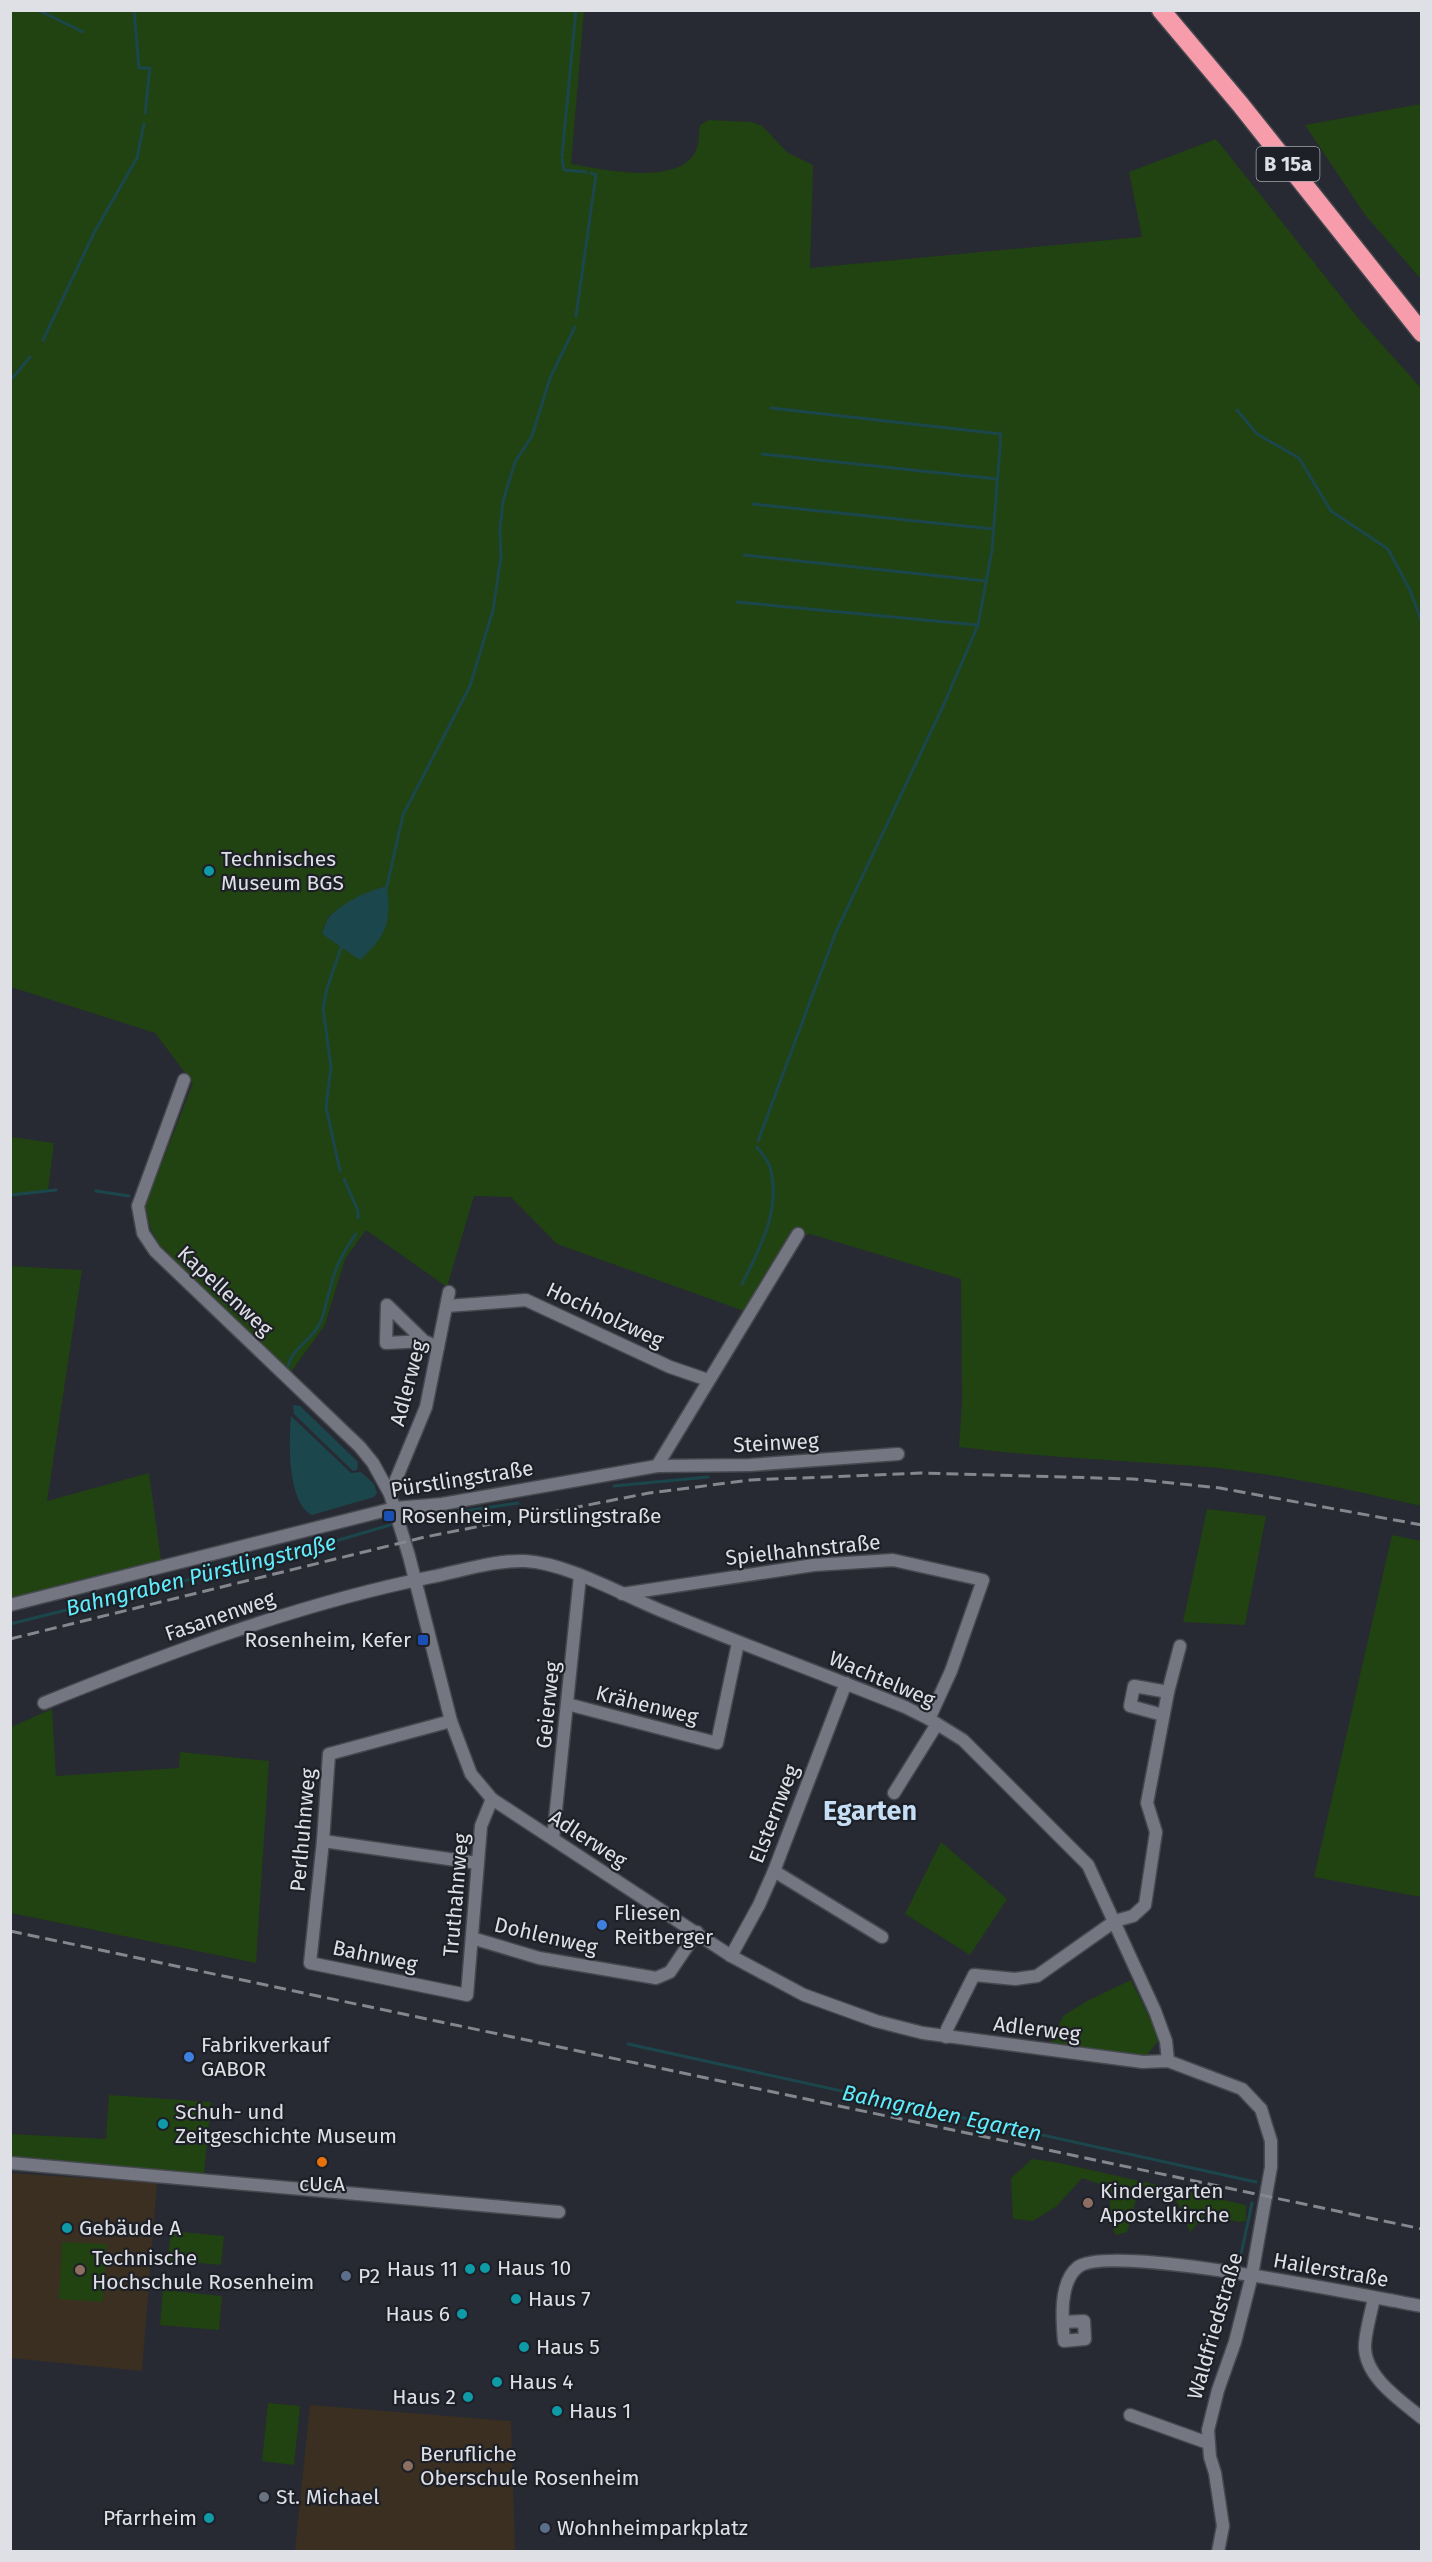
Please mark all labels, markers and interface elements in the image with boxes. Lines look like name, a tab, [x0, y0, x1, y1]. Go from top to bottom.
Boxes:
road number: B 15a	[1256, 147, 1320, 181]
place label: Technisches Museum BGS	[221, 846, 344, 896]
marker: Technisches Museum BGS	[202, 864, 216, 878]
street label: Kapellenweg	[172, 1240, 278, 1342]
street label: Hochholzweg	[542, 1277, 668, 1354]
street label: Adlerweg	[384, 1337, 432, 1429]
street label: Steinweg	[732, 1428, 820, 1458]
street label: Pürstlingstraße	[389, 1455, 535, 1503]
place label: Rosenheim, Pürstlingstraße	[401, 1503, 662, 1529]
marker: Rosenheim, Pürstlingstraße	[382, 1509, 396, 1523]
water label: Bahngraben Pürstlingstraße	[63, 1528, 339, 1622]
street label: Spielhahnstraße	[724, 1529, 882, 1571]
street label: Fasanenweg	[162, 1585, 279, 1647]
place label: Rosenheim, Kefer	[245, 1627, 411, 1653]
marker: Rosenheim, Kefer	[416, 1633, 430, 1647]
street label: Wachtelweg	[825, 1645, 939, 1713]
street label: Geierweg	[530, 1660, 566, 1750]
street label: Krähenweg	[593, 1680, 701, 1730]
street label: Elsternweg	[743, 1761, 805, 1867]
street label: Perlhuhnweg	[285, 1767, 321, 1893]
district label: Egarten	[823, 1795, 917, 1827]
street label: Adlerweg	[544, 1804, 632, 1874]
street label: Truthahnweg	[438, 1832, 474, 1958]
place label: Fliesen Reitberger	[614, 1900, 713, 1950]
street label: Dohlenweg	[492, 1911, 600, 1961]
marker: Fliesen Reitberger	[595, 1918, 609, 1932]
street label: Bahnweg	[330, 1934, 420, 1978]
street label: Adlerweg	[992, 2011, 1082, 2047]
place label: Fabrikverkauf GABOR	[201, 2032, 332, 2082]
marker: Fabrikverkauf GABOR	[182, 2050, 196, 2064]
water label: Bahngraben Egarten	[840, 2079, 1044, 2147]
place label: Schuh- und Zeitgeschichte Museum	[175, 2099, 397, 2149]
marker: Schuh- und Zeitgeschichte Museum	[156, 2117, 170, 2131]
marker: cUcA	[315, 2155, 329, 2169]
place label: cUcA	[299, 2171, 345, 2197]
place label: Kindergarten Apostelkirche	[1100, 2178, 1229, 2228]
marker: Kindergarten Apostelkirche	[1081, 2196, 1095, 2210]
place label: Gebäude A	[79, 2215, 181, 2241]
marker: Gebäude A	[60, 2221, 74, 2235]
place label: Technische Hochschule Rosenheim	[92, 2245, 314, 2295]
street label: Hailerstraße	[1271, 2247, 1391, 2293]
street label: Waldfriedstraße	[1182, 2250, 1248, 2402]
place label: Haus 10	[497, 2255, 571, 2281]
place label: Haus 11	[387, 2256, 458, 2282]
marker: Haus 10	[478, 2261, 492, 2275]
marker: Haus 11	[463, 2262, 477, 2276]
marker: Technische Hochschule Rosenheim	[73, 2263, 87, 2277]
place label: P2	[358, 2263, 380, 2289]
marker: P2	[339, 2269, 353, 2283]
place label: Haus 7	[528, 2286, 591, 2312]
marker: Haus 7	[509, 2292, 523, 2306]
place label: Haus 6	[386, 2301, 450, 2327]
marker: Haus 6	[455, 2307, 469, 2321]
place label: Haus 5	[536, 2334, 600, 2360]
marker: Haus 5	[517, 2340, 531, 2354]
place label: Haus 4	[509, 2369, 573, 2395]
marker: Haus 4	[490, 2375, 504, 2389]
place label: Haus 2	[392, 2384, 456, 2410]
marker: Haus 2	[461, 2390, 475, 2404]
place label: Haus 1	[569, 2398, 631, 2424]
marker: Haus 1	[550, 2404, 564, 2418]
place label: Berufliche Oberschule Rosenheim	[420, 2441, 640, 2491]
marker: Berufliche Oberschule Rosenheim	[401, 2459, 415, 2473]
place label: St. Michael	[276, 2484, 379, 2510]
marker: St. Michael	[257, 2490, 271, 2504]
place label: Pfarrheim	[103, 2505, 197, 2531]
marker: Pfarrheim	[202, 2511, 216, 2525]
place label: Wohnheimparkplatz	[557, 2515, 748, 2541]
marker: Wohnheimparkplatz	[538, 2521, 552, 2535]

